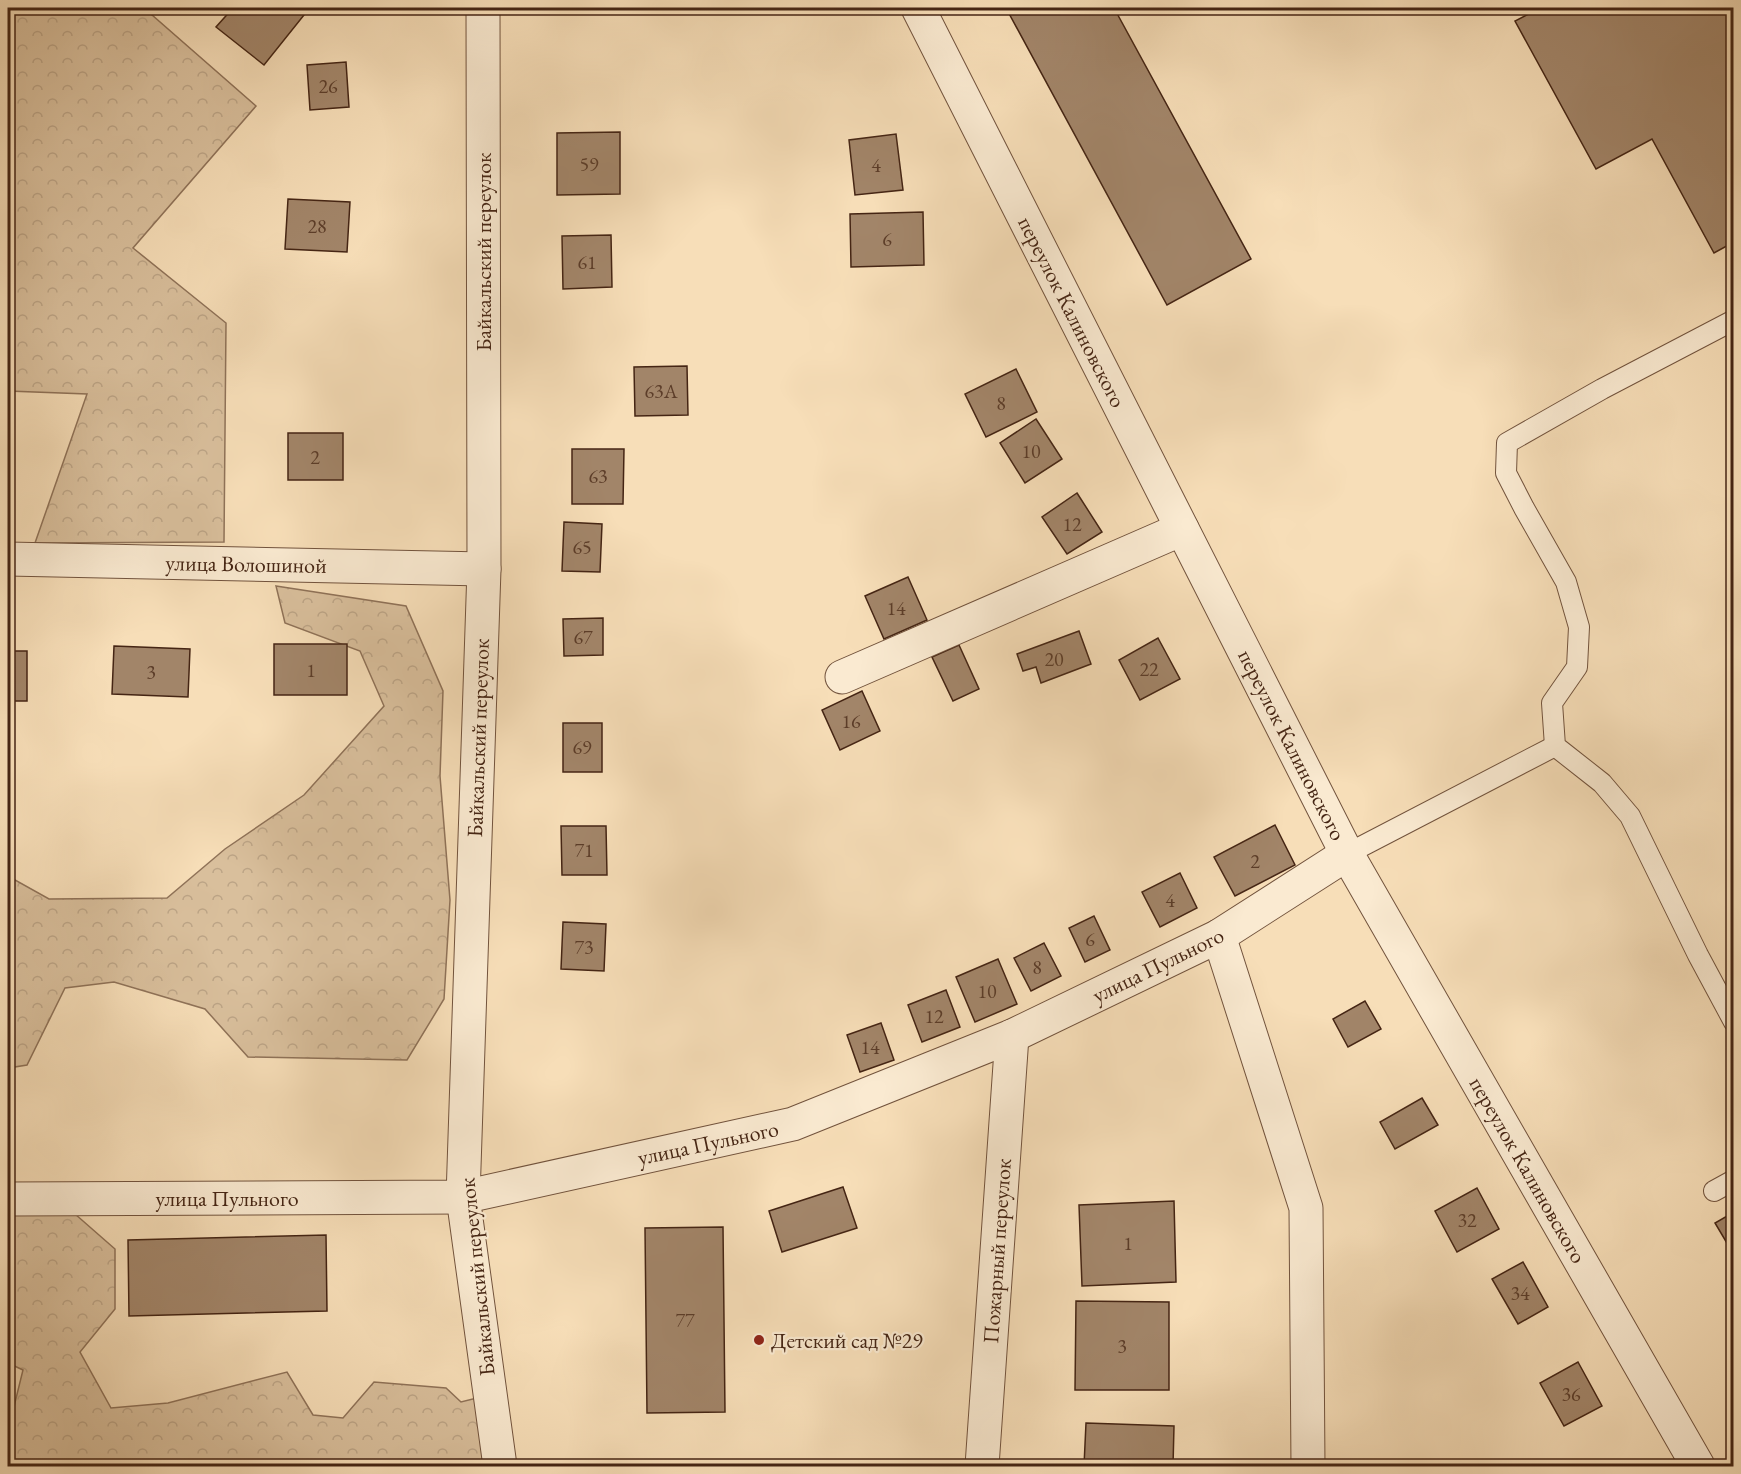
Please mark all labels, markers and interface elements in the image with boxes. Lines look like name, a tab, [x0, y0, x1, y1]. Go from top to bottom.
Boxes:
house number: 26	[318, 73, 338, 99]
house number: 59	[579, 151, 599, 177]
street label: Байкальский переулок	[469, 152, 498, 352]
house number: 4	[871, 152, 881, 178]
street label: переулок Калиновского	[1011, 212, 1133, 412]
house number: 28	[307, 213, 327, 239]
house number: 6	[882, 226, 892, 252]
house number: 61	[577, 249, 597, 275]
house number: 63А	[644, 378, 678, 404]
house number: 8	[996, 390, 1006, 416]
house number: 10	[1021, 438, 1041, 464]
house number: 2	[310, 444, 320, 470]
house number: 63	[588, 463, 608, 489]
house number: 12	[1062, 511, 1082, 537]
house number: 65	[572, 534, 592, 560]
street label: улица Волошиной	[165, 548, 327, 580]
house number: 14	[886, 595, 906, 621]
house number: 67	[573, 624, 593, 650]
street label: Байкальский переулок	[460, 637, 496, 838]
street label: переулок Калиновского	[1231, 645, 1353, 845]
house number: 20	[1044, 646, 1064, 672]
house number: 22	[1139, 656, 1159, 682]
house number: 1	[306, 657, 316, 683]
house number: 3	[146, 659, 156, 685]
house number: 16	[841, 708, 861, 734]
house number: 69	[572, 734, 592, 760]
house number: 71	[574, 837, 594, 863]
house number: 2	[1250, 848, 1260, 874]
house number: 4	[1165, 887, 1175, 913]
street label: улица Пульного	[1087, 921, 1229, 1009]
house number: 6	[1085, 926, 1095, 952]
house number: 73	[574, 934, 594, 960]
house number: 8	[1032, 954, 1042, 980]
house number: 10	[977, 978, 997, 1004]
house number: 12	[924, 1003, 944, 1029]
house number: 14	[860, 1034, 880, 1060]
street label: переулок Калиновского	[1463, 1072, 1593, 1269]
street label: улица Пульного	[635, 1114, 781, 1172]
street label: Пожарный переулок	[976, 1157, 1018, 1345]
street label: Байкальский переулок	[452, 1176, 502, 1378]
street label: улица Пульного	[155, 1184, 299, 1213]
house number: 32	[1457, 1207, 1477, 1233]
house number: 1	[1123, 1230, 1133, 1256]
house number: 34	[1510, 1280, 1530, 1306]
house number: 77	[675, 1307, 695, 1333]
place label: Детский сад №29	[771, 1326, 923, 1355]
marker: Детский сад №29	[752, 1333, 766, 1347]
house number: 3	[1117, 1333, 1127, 1359]
house number: 36	[1561, 1381, 1581, 1407]

